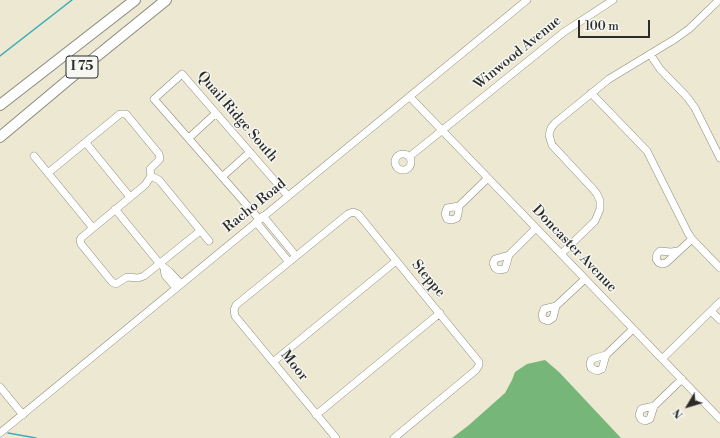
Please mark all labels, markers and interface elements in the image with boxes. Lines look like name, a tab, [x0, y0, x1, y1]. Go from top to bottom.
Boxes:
scale bar	[580, 12, 652, 38]
street label: Winwood Avenue	[471, 13, 565, 93]
text: 100 m	[585, 19, 619, 34]
road number: I 75	[66, 56, 98, 78]
street label: Quail Ridge South	[193, 68, 281, 166]
street label: Racho Road	[220, 176, 290, 236]
street label: Doncaster Avenue	[528, 202, 620, 296]
street label: Steppe	[408, 257, 448, 301]
street label: Moor	[277, 347, 311, 385]
north arrow	[668, 386, 708, 426]
text: N	[670, 406, 687, 421]

